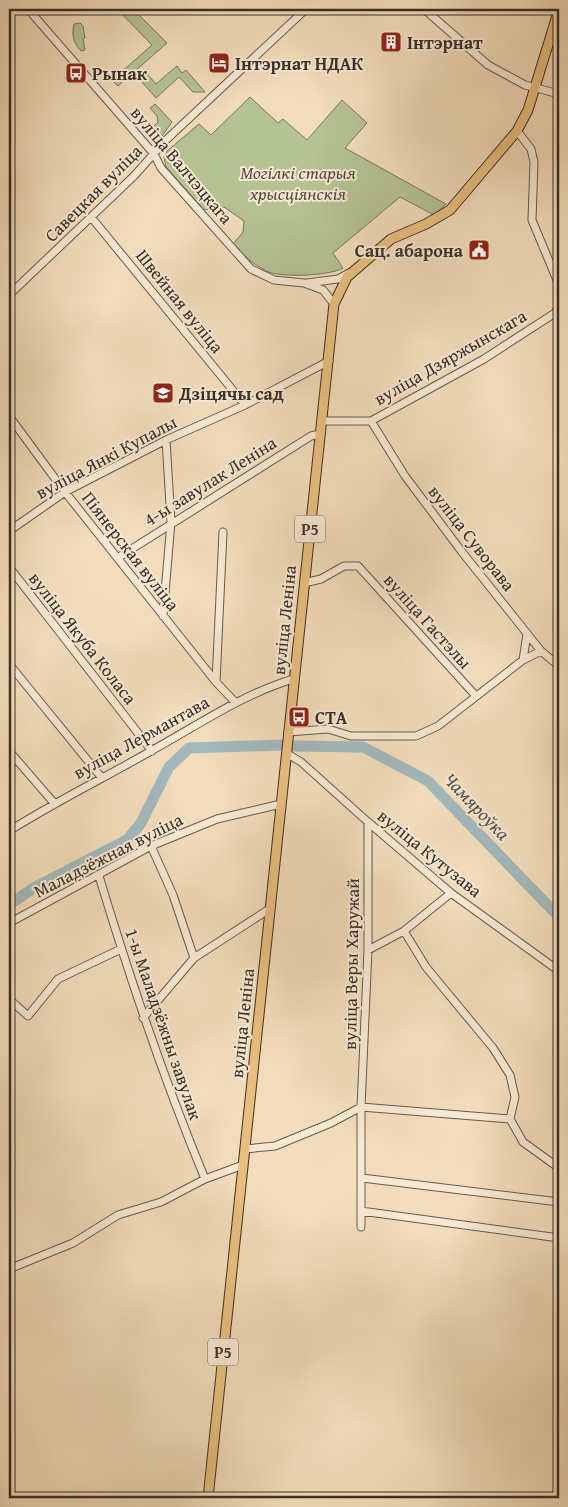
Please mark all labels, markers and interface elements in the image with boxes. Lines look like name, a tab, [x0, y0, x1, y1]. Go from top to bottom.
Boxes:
place label: Інтэрнат	[407, 29, 483, 56]
building icon: Інтэрнат	[379, 30, 403, 54]
place label: Інтэрнат НДАК	[235, 50, 363, 77]
hotel icon: Інтэрнат НДАК	[207, 51, 231, 75]
place label: Рынак	[92, 60, 148, 87]
bus stop icon: Рынак	[64, 61, 88, 85]
street label: вуліца Валчэцкага	[124, 100, 240, 230]
street label: Савецкая вуліца	[38, 138, 148, 248]
park label: Могілкі старыя хрысціянскія	[240, 159, 356, 207]
place label: Сац. абарона	[355, 237, 464, 264]
public building icon: Сац. абарона	[467, 238, 491, 262]
street label: Швейная вуліца	[130, 243, 231, 359]
street label: вуліца Дзяржынскага	[369, 302, 532, 412]
place label: Дзіцячы сад	[178, 380, 284, 407]
school or university icon: Дзіцячы сад	[151, 381, 175, 405]
street label: вуліца Янкі Купалы	[31, 408, 182, 506]
street label: 4-ы завулак Леніна	[138, 429, 282, 533]
street label: вуліца Суворава	[422, 479, 522, 597]
street label: Піянерская вуліца	[76, 486, 187, 617]
road number: Р5	[295, 516, 325, 542]
street label: вуліца Леніна	[265, 563, 303, 676]
street label: вуліца Якуба Коласа	[23, 566, 144, 710]
street label: вуліца Гастэлы	[378, 567, 479, 675]
street label: вуліца Лермантава	[68, 688, 214, 786]
place label: СТА	[315, 704, 348, 731]
bus stop icon: СТА	[287, 705, 311, 729]
water label: Чамяроўка	[437, 766, 517, 847]
street label: вуліца Кутузава	[372, 802, 488, 904]
street label: Маладзёжная вуліца	[29, 806, 188, 904]
street label: вуліца Веры Харужай	[336, 878, 366, 1050]
street label: 1-ы Маладзёжны завулак	[119, 925, 210, 1124]
street label: вуліца Леніна	[223, 966, 261, 1079]
road number: Р5	[208, 1338, 238, 1365]

